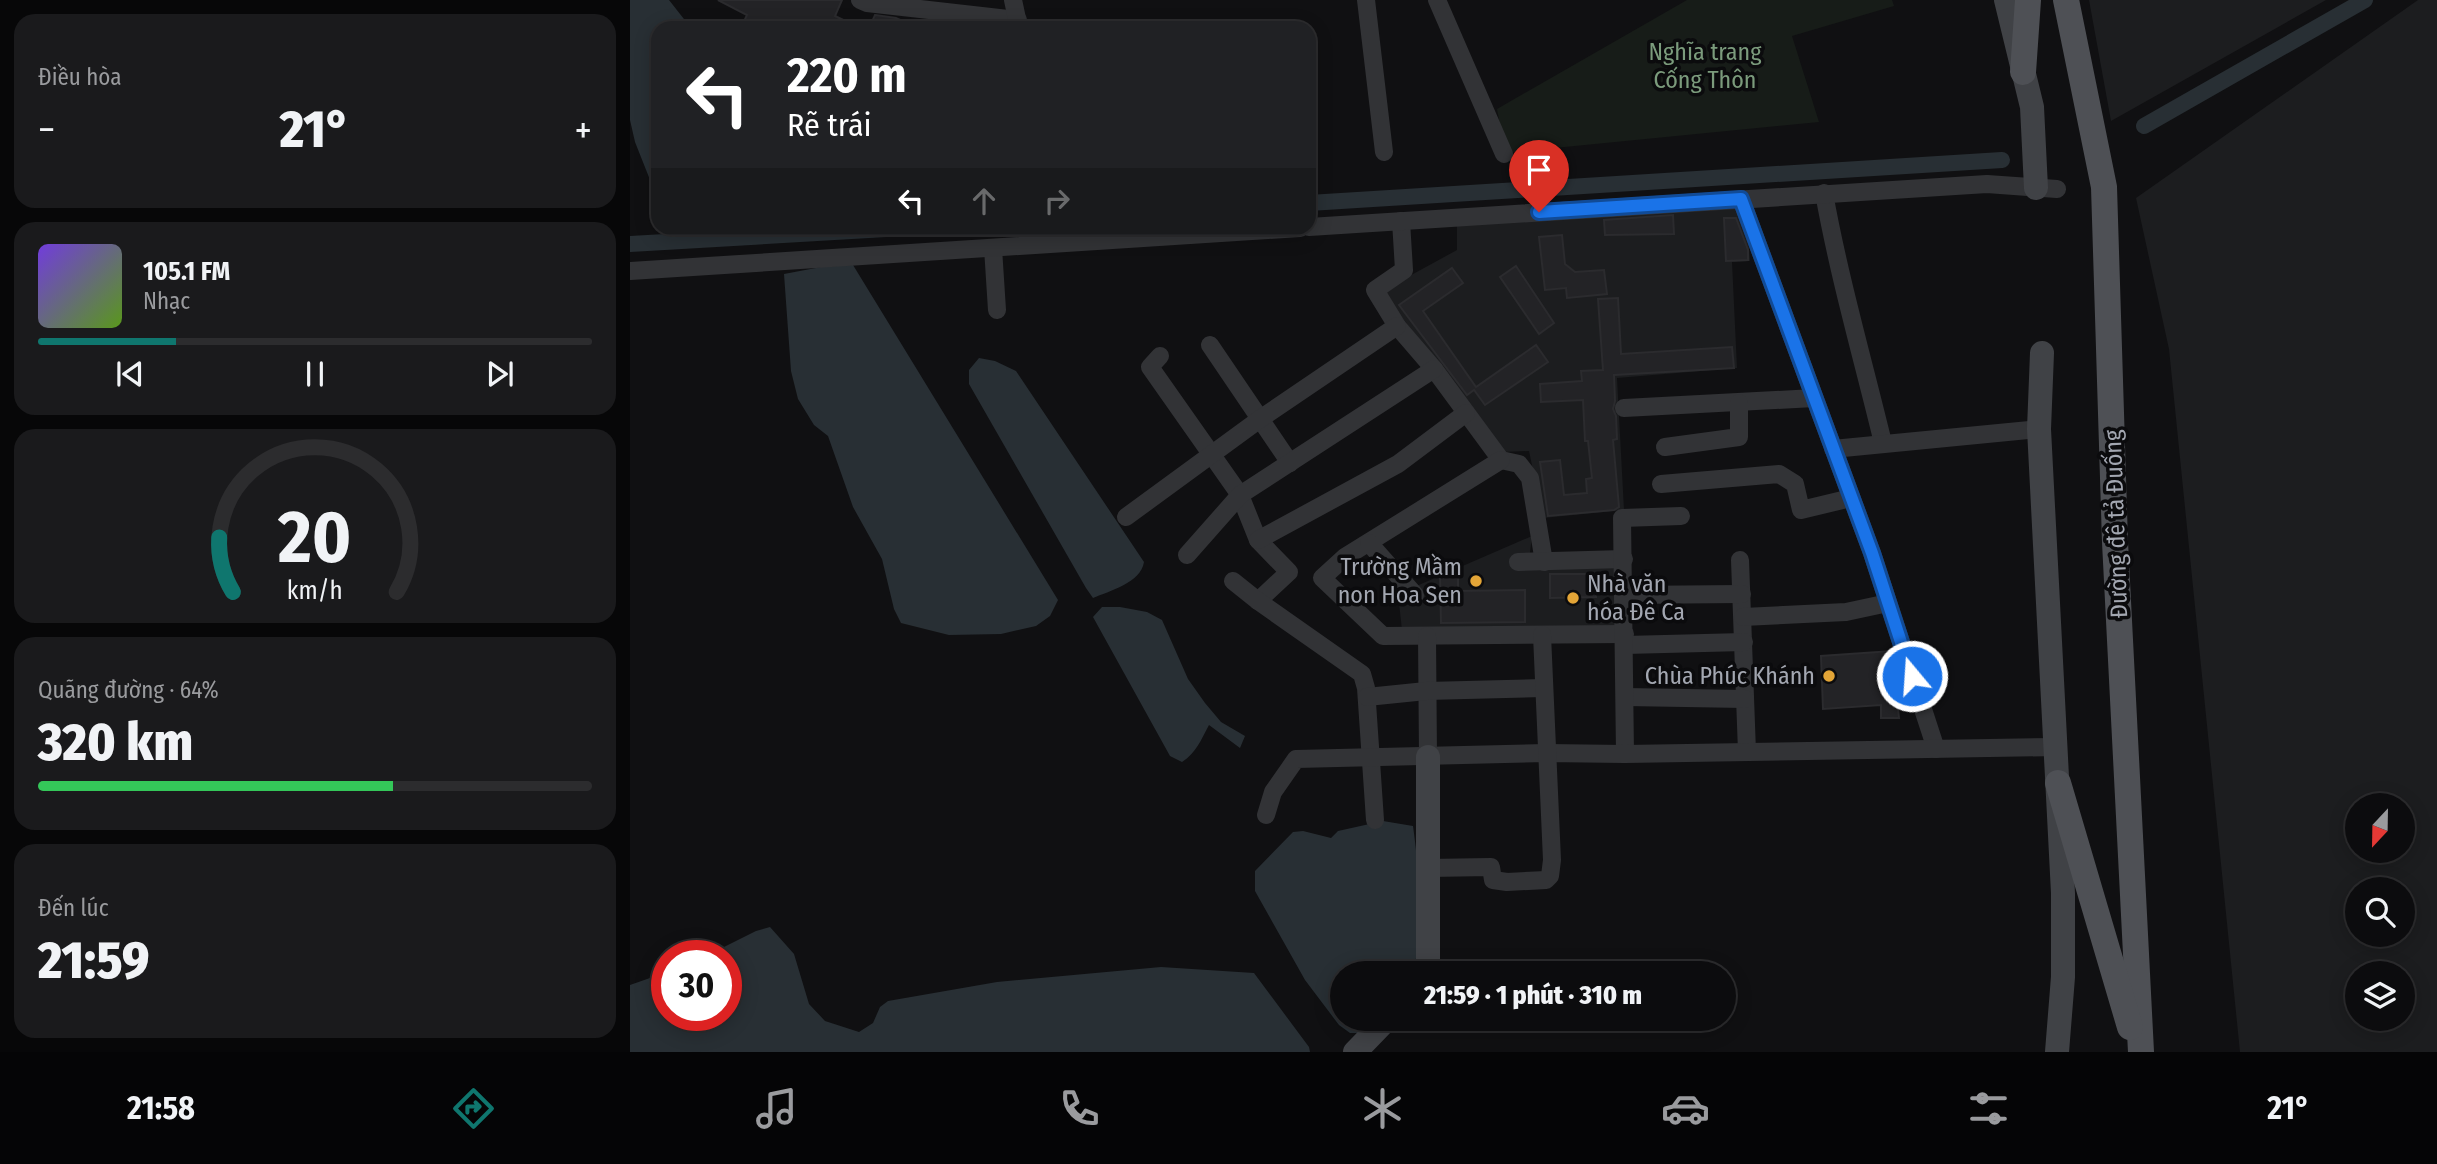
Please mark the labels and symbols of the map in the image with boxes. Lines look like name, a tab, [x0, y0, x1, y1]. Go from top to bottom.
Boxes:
park label: Nghĩa trang Cống Thôn	[1648, 38, 1762, 94]
pin	[1509, 140, 1569, 212]
street label: Đường đê tả Đuống	[2099, 429, 2133, 619]
place label: Trường Mầm non Hoa Sen	[1338, 553, 1462, 609]
place label: Nhà văn hóa Đê Ca	[1587, 570, 1685, 626]
marker: Trường Mầm non Hoa Sen	[1468, 573, 1484, 589]
marker: Nhà văn hóa Đê Ca	[1565, 590, 1581, 606]
position arrow	[1875, 639, 1949, 713]
place label: Chùa Phúc Khánh	[1645, 662, 1815, 690]
marker: Chùa Phúc Khánh	[1821, 668, 1837, 684]
north arrow	[2345, 793, 2415, 863]
speed limit sign: 30	[651, 940, 742, 1031]

